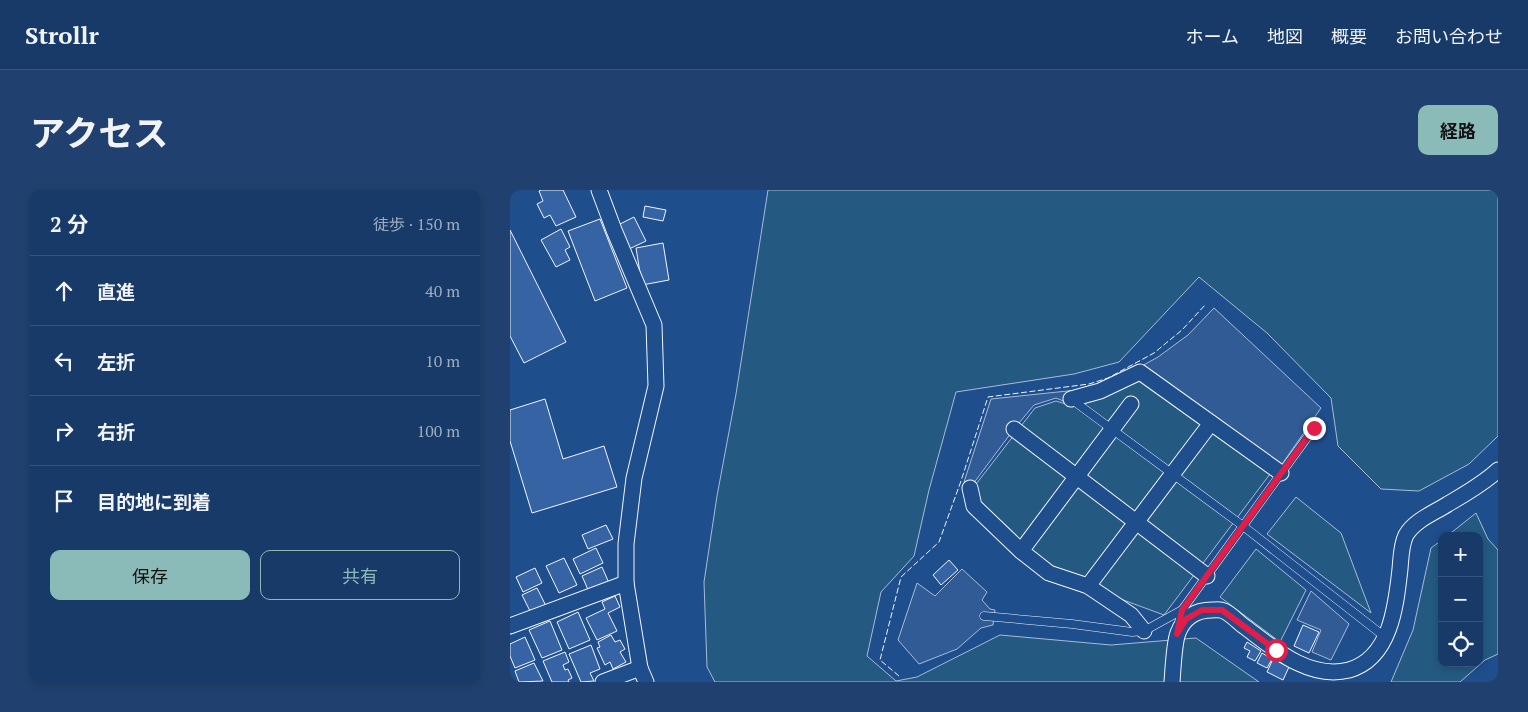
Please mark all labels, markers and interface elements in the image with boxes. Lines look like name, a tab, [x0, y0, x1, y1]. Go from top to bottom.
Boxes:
text: Strollr	[25, 19, 99, 51]
text: ホーム	[1186, 24, 1239, 48]
text: 地図	[1267, 24, 1303, 48]
text: 概要	[1331, 24, 1367, 48]
text: お問い合わせ	[1395, 24, 1503, 48]
button: 経路	[1418, 105, 1498, 155]
text: アクセス	[30, 110, 168, 156]
text: 2 分	[50, 210, 89, 238]
text: 徒歩 · 150 m	[373, 213, 460, 235]
icon: ahead	[50, 277, 78, 305]
text: 直進	[97, 279, 135, 304]
text: 40 m	[425, 280, 460, 302]
icon: left	[50, 347, 78, 375]
text: 左折	[97, 349, 135, 374]
text: 10 m	[425, 350, 460, 372]
icon: right	[50, 417, 78, 445]
route end	[1303, 417, 1326, 440]
text: 右折	[97, 419, 135, 444]
text: 100 m	[417, 420, 460, 442]
icon: arrive	[50, 487, 78, 515]
text: 目的地に到着	[97, 489, 211, 514]
map controls	[1438, 532, 1483, 667]
button: +	[1438, 532, 1483, 577]
button: 保存	[50, 550, 250, 600]
button: 共有	[260, 550, 460, 600]
button: −	[1438, 577, 1483, 622]
button: locate	[1438, 622, 1483, 667]
route start	[1265, 639, 1288, 662]

